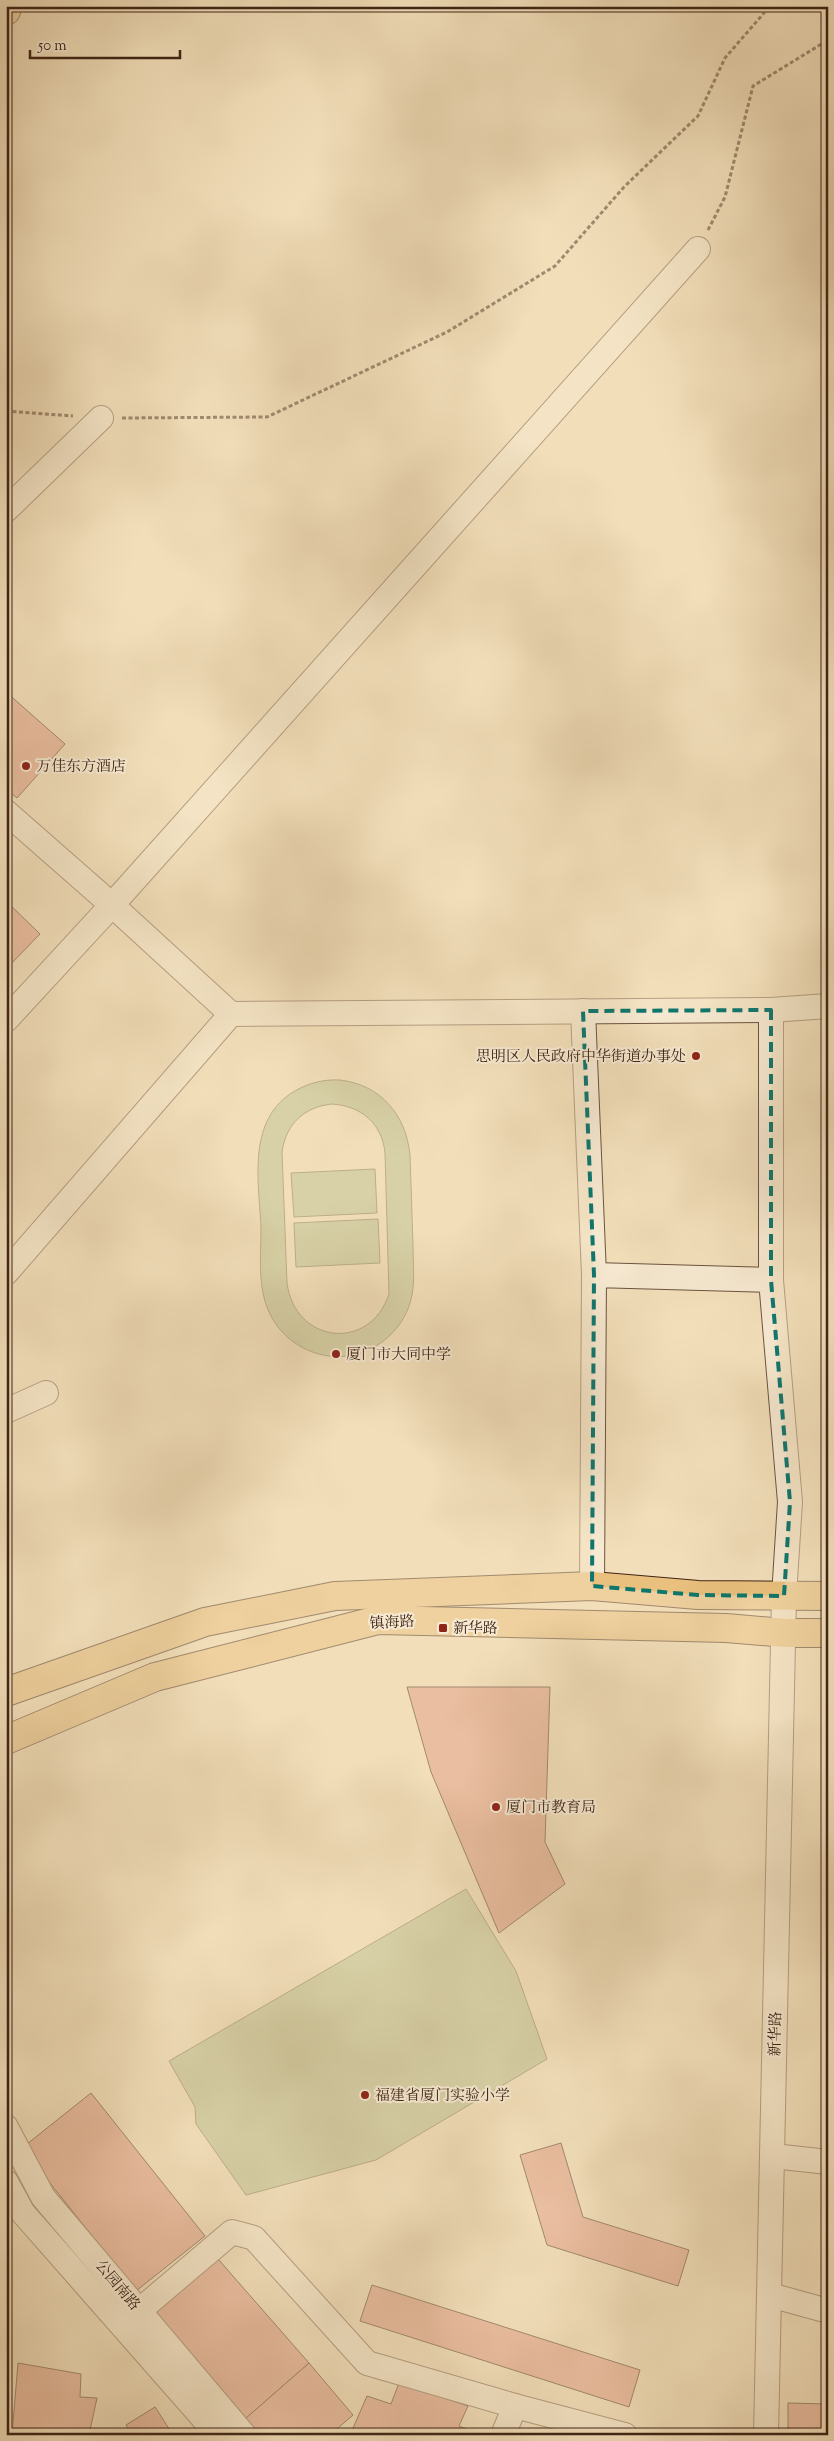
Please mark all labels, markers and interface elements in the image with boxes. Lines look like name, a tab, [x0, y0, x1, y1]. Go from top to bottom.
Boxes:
scale bar	[30, 28, 180, 60]
text: 50 m	[37, 36, 67, 57]
place label: 万佳东方酒店	[36, 757, 126, 778]
marker: 万佳东方酒店	[20, 760, 32, 772]
place label: 思明区人民政府中华街道办事处	[476, 1047, 686, 1068]
marker: 思明区人民政府中华街道办事处	[690, 1050, 702, 1062]
place label: 厦门市大同中学	[346, 1345, 451, 1366]
marker: 厦门市大同中学	[330, 1348, 342, 1360]
street label: 镇海路	[369, 1612, 415, 1635]
place label: 新华路	[453, 1619, 498, 1640]
marker: 新华路	[437, 1622, 449, 1634]
place label: 厦门市教育局	[506, 1798, 596, 1819]
marker: 厦门市教育局	[490, 1801, 502, 1813]
street label: 新华路	[766, 2011, 787, 2057]
place label: 福建省厦门实验小学	[375, 2086, 510, 2107]
marker: 福建省厦门实验小学	[359, 2089, 371, 2101]
street label: 公园南路	[90, 2256, 144, 2316]

